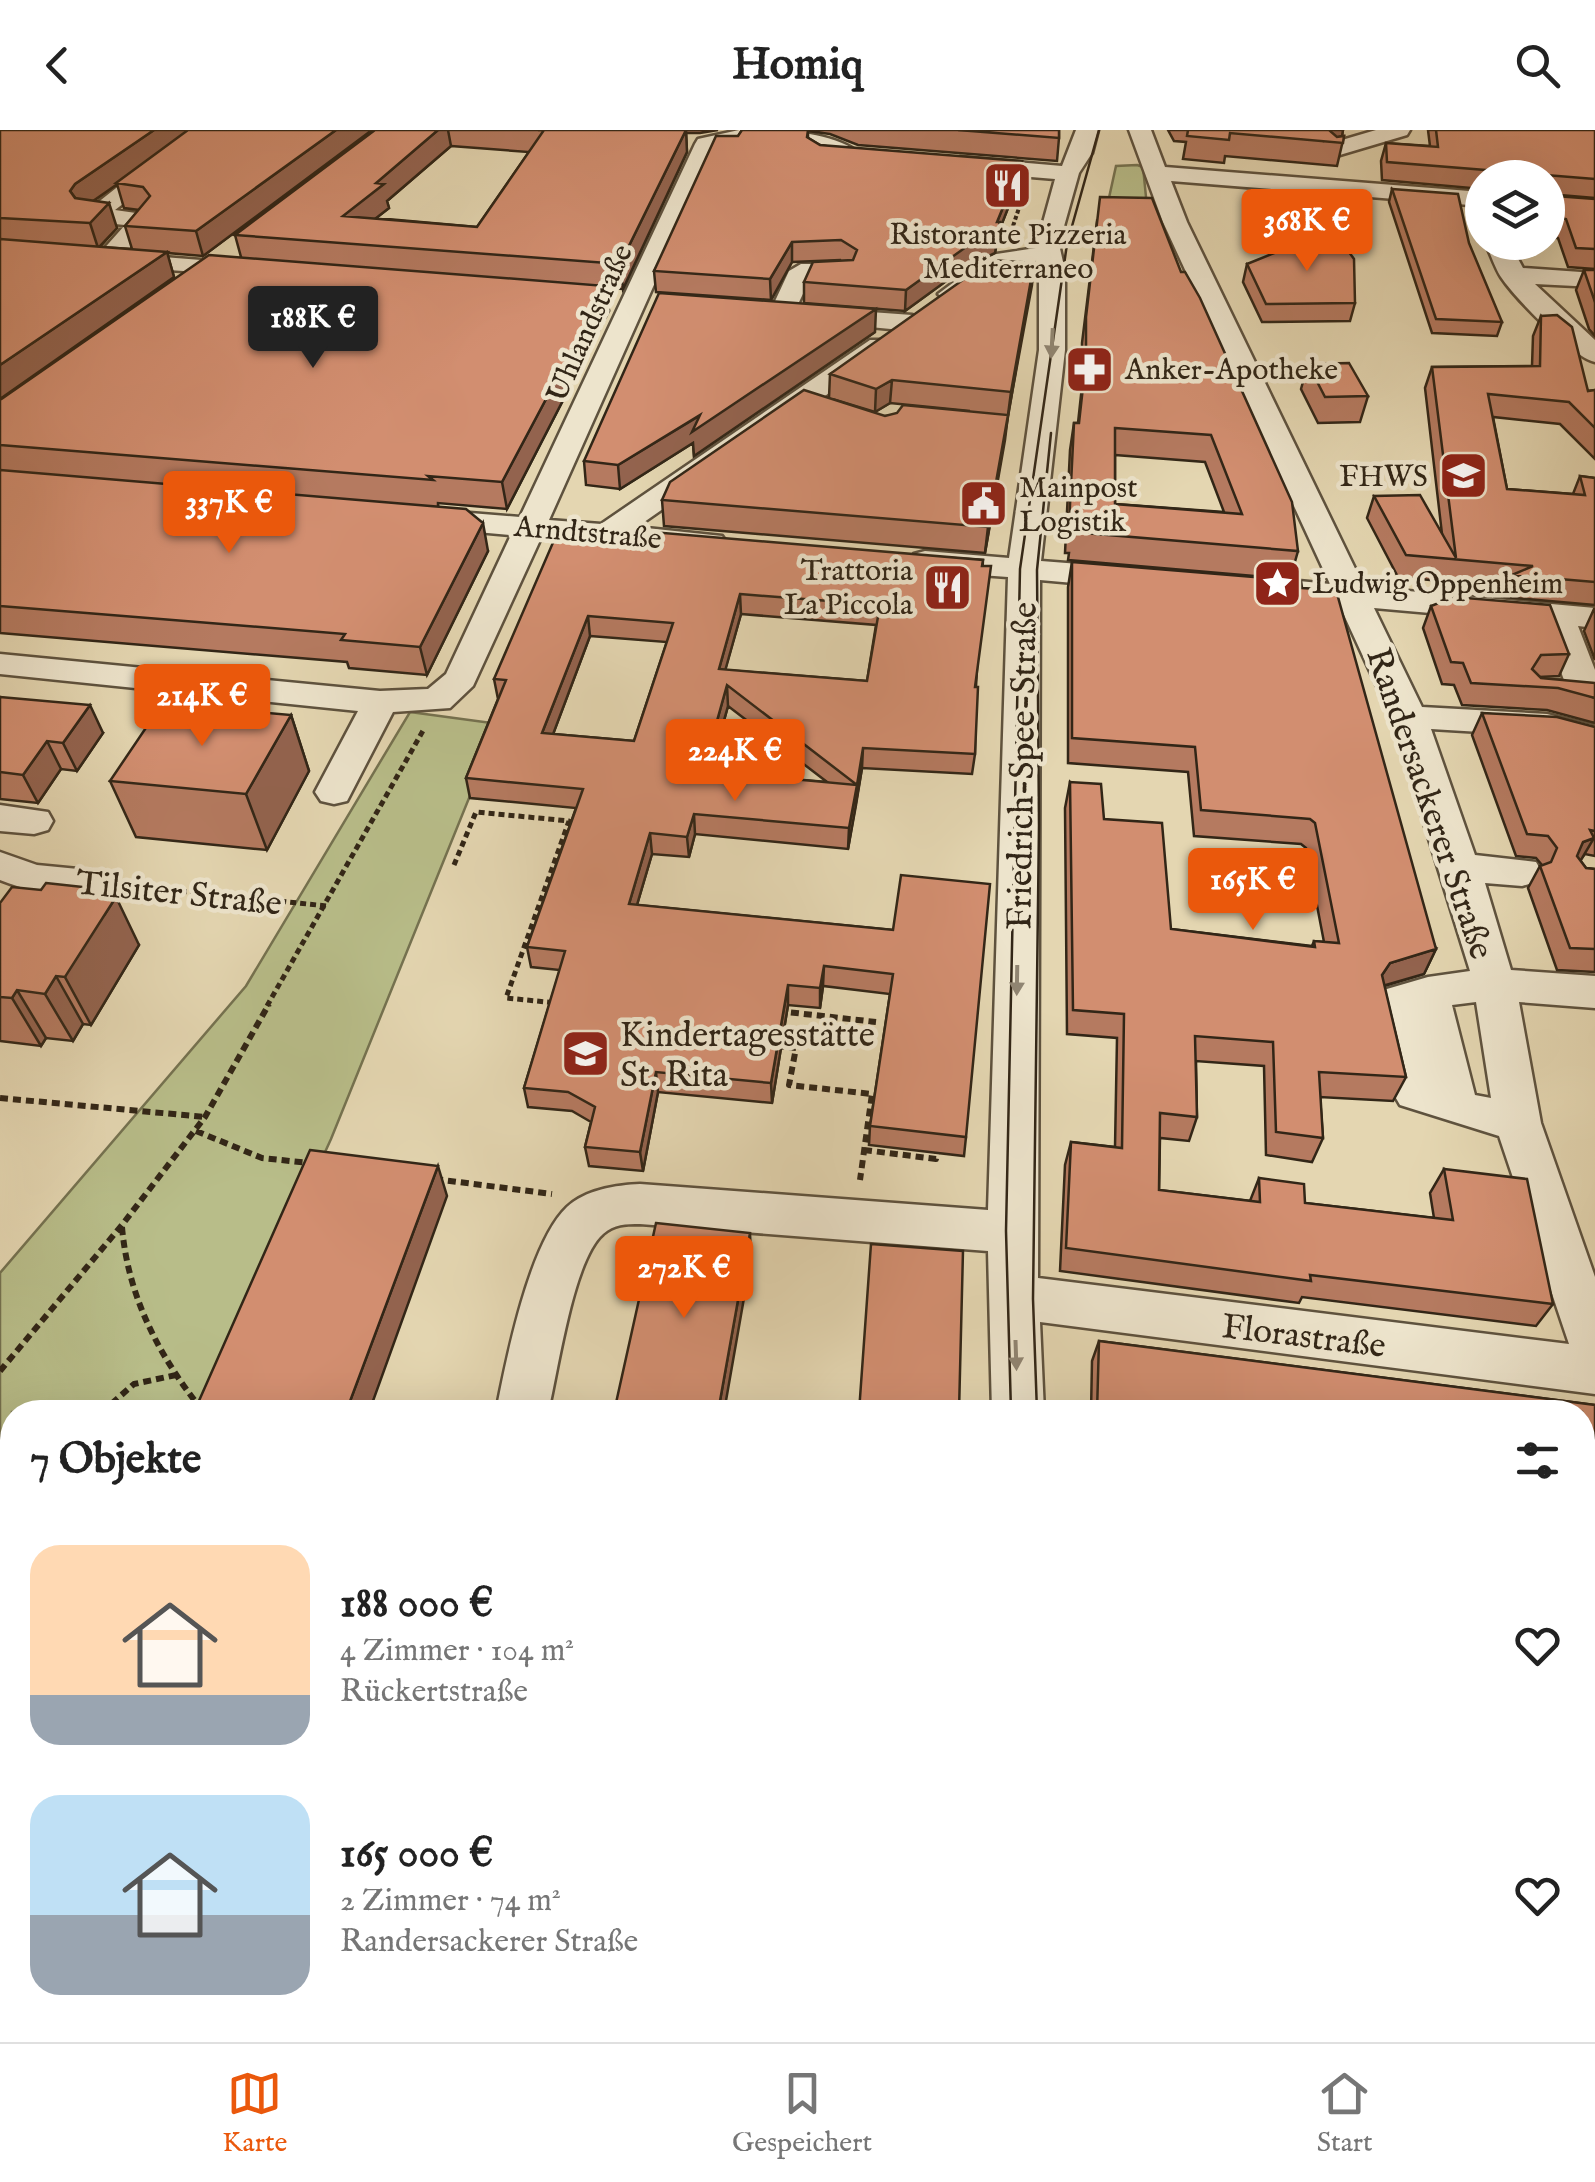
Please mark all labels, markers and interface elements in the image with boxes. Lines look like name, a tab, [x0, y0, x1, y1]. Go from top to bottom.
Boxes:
text: Homiq	[732, 37, 863, 94]
icon: back	[30, 38, 85, 93]
icon: search	[1510, 38, 1565, 93]
restaurant icon: Ristorante Pizzeria Mediterraneo	[982, 159, 1034, 211]
map controls	[1465, 160, 1565, 260]
button: layers	[1465, 160, 1565, 260]
pin: 368K €	[1226, 189, 1388, 274]
text: 368K €	[1264, 201, 1350, 242]
place label: Ristorante Pizzeria Mediterraneo	[890, 217, 1127, 289]
street label: Uhlandstraße	[539, 239, 643, 409]
pin: 188K €	[232, 286, 394, 371]
text: 188K €	[270, 298, 356, 339]
one-way arrow	[1044, 327, 1060, 359]
pharmacy icon: Anker-Apotheke	[1064, 343, 1116, 395]
place label: Anker-Apotheke	[1124, 352, 1338, 390]
school or university icon: FHWS	[1437, 450, 1489, 502]
place label: FHWS	[1339, 459, 1428, 497]
place label: Mainpost Logistik	[1019, 470, 1137, 542]
pin: 337K €	[148, 471, 310, 556]
public building icon: Mainpost Logistik	[958, 478, 1010, 530]
text: 337K €	[185, 483, 273, 524]
street label: Arndtstraße	[512, 509, 663, 559]
place label: Trattoria La Piccola	[784, 553, 913, 625]
place icon: Ludwig Oppenheim	[1251, 557, 1303, 609]
restaurant icon: Trattoria La Piccola	[922, 561, 974, 613]
place label: Ludwig Oppenheim	[1312, 566, 1563, 604]
street label: Friedrich-Spee-Straße	[998, 602, 1049, 930]
street label: Randersackerer Straße	[1354, 642, 1503, 965]
pin: 214K €	[121, 664, 283, 749]
text: 214K €	[156, 676, 248, 717]
pin: 224K €	[654, 719, 816, 804]
text: 224K €	[688, 731, 782, 772]
pin: 165K €	[1172, 848, 1334, 933]
text: 165K €	[1210, 860, 1296, 901]
street label: Tilsiter Straße	[74, 861, 284, 928]
one-way arrow	[1009, 964, 1025, 996]
place label: Kindertagesstätte St. Rita	[620, 1014, 875, 1099]
school or university icon: Kindertagesstätte St. Rita	[559, 1028, 611, 1080]
pin: 272K €	[603, 1236, 765, 1321]
text: 272K €	[637, 1248, 731, 1289]
street label: Florastraße	[1219, 1305, 1388, 1370]
one-way arrow	[1008, 1339, 1024, 1371]
icon: filters	[1510, 1433, 1565, 1488]
text: 7 Objekte	[30, 1434, 201, 1487]
text: 188 000 €	[340, 1578, 493, 1631]
icon: home	[110, 1585, 230, 1705]
icon: heart	[1510, 1618, 1565, 1673]
text: 4 Zimmer · 104 m²	[340, 1631, 574, 1672]
text: Rückertstraße	[340, 1672, 528, 1713]
text: 165 000 €	[340, 1828, 493, 1881]
icon: home	[110, 1835, 230, 1955]
icon: heart	[1510, 1868, 1565, 1923]
text: 2 Zimmer · 74 m²	[340, 1881, 561, 1922]
text: Randersackerer Straße	[340, 1922, 638, 1963]
tab: Karte	[222, 2066, 287, 2161]
tab: Gespeichert	[732, 2066, 872, 2161]
tab: Start	[1317, 2066, 1373, 2161]

